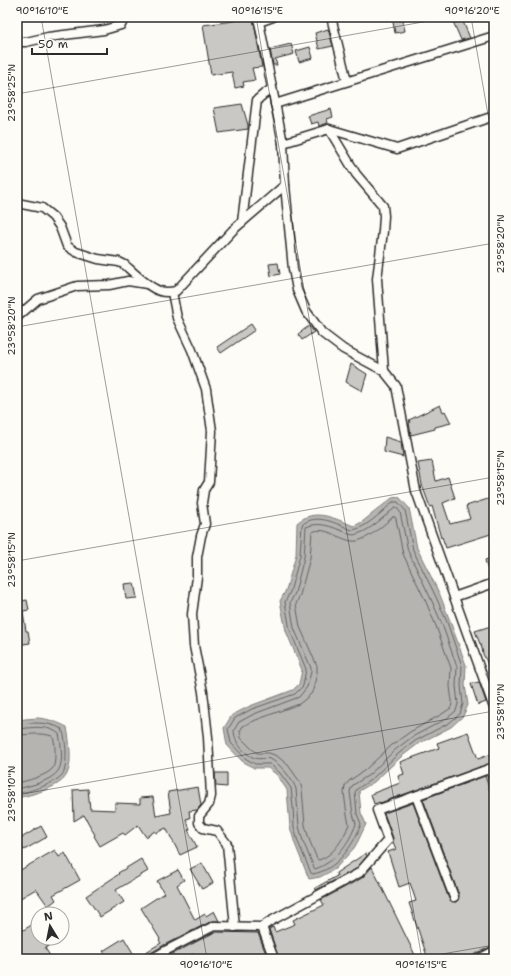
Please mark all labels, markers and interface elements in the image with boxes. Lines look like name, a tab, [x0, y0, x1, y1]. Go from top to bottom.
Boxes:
text: 90°16'10"E	[15, 4, 69, 17]
text: 90°16'15"E	[231, 4, 283, 17]
text: 90°16'20"E	[444, 4, 500, 17]
scale bar	[32, 30, 107, 56]
text: 50 m	[38, 36, 68, 52]
text: 23°58'25"N	[5, 64, 18, 122]
text: 23°58'20"N	[494, 214, 507, 274]
text: 23°58'20"N	[5, 296, 18, 356]
text: 23°58'15"N	[494, 450, 507, 506]
text: 23°58'15"N	[5, 532, 18, 588]
text: 23°58'10"N	[494, 684, 507, 740]
text: 23°58'10"N	[5, 766, 18, 822]
north arrow	[30, 906, 70, 946]
text: N	[43, 908, 54, 925]
text: 90°16'10"E	[179, 958, 233, 971]
text: 90°16'15"E	[395, 958, 447, 971]

